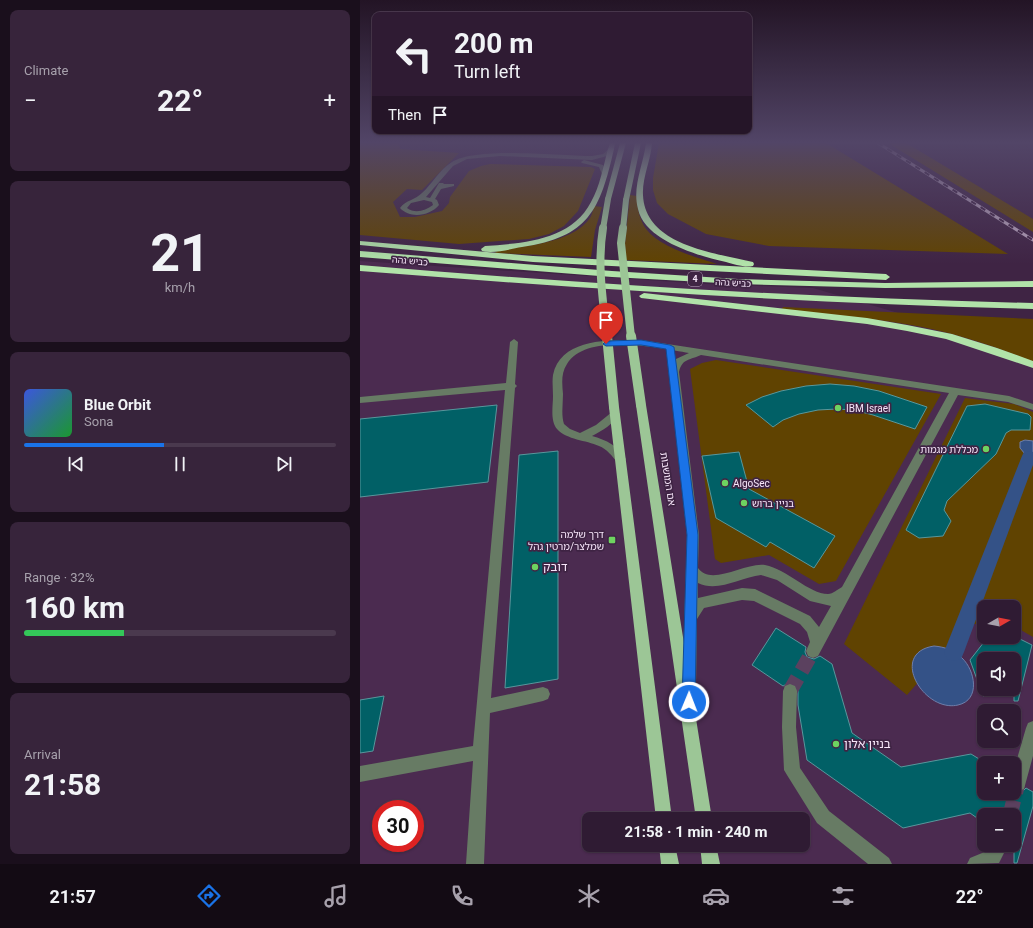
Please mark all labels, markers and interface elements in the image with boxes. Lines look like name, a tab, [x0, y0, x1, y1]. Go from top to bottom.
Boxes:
text: 200 m	[454, 27, 533, 60]
icon: left	[388, 28, 440, 80]
text: Turn left	[454, 61, 520, 82]
text: Climate	[24, 63, 68, 78]
text: 22°	[157, 83, 203, 118]
text: −	[24, 88, 37, 113]
text: +	[324, 88, 336, 113]
icon: arrive	[429, 104, 451, 126]
text: Then	[388, 106, 421, 124]
text: 21	[150, 223, 210, 284]
street label: כביש גהה	[392, 254, 429, 268]
road number: 4	[688, 272, 702, 286]
street label: כביש גהה	[715, 277, 752, 289]
text: km/h	[165, 280, 195, 295]
pin	[589, 303, 623, 344]
icon: arrive	[595, 309, 617, 331]
text: Blue Orbit	[84, 396, 151, 414]
marker: IBM Israel	[833, 403, 843, 413]
place label: IBM Israel	[846, 403, 890, 414]
text: Sona	[84, 414, 113, 429]
place label: מכללת מגמות	[920, 444, 978, 455]
marker: מכללת מגמות	[981, 444, 991, 454]
street label: אם המושבות	[658, 451, 678, 507]
icon: previous	[65, 453, 87, 475]
icon: pause	[169, 453, 191, 475]
icon: next	[273, 453, 295, 475]
marker: AlgoSec	[720, 478, 730, 488]
place label: AlgoSec	[733, 478, 770, 489]
marker: בניין ברוש	[739, 498, 749, 508]
place label: בניין ברוש	[752, 498, 794, 509]
place label: דרך שלמה שמלצר/מרטין גהל	[528, 529, 605, 552]
marker: דרך שלמה שמלצר/מרטין גהל	[607, 535, 617, 545]
place label: דובק	[543, 560, 568, 574]
marker: דובק	[530, 562, 540, 572]
text: Range · 32%	[24, 570, 94, 585]
text: 160 km	[24, 590, 125, 625]
north arrow	[977, 600, 1021, 644]
map controls	[977, 600, 1021, 852]
button: sound	[977, 652, 1021, 696]
position arrow	[668, 681, 710, 723]
button: search	[977, 704, 1021, 748]
place label: בניין אלון	[844, 737, 891, 751]
marker: בניין אלון	[831, 739, 841, 749]
text: Arrival	[24, 747, 61, 762]
button: +	[977, 756, 1021, 800]
text: 21:58	[24, 767, 101, 802]
speed limit sign: 30	[372, 800, 424, 852]
button: −	[977, 808, 1021, 852]
text: 21:58 · 1 min · 240 m	[625, 823, 767, 841]
icon: directions	[195, 882, 223, 910]
icon: music	[322, 882, 350, 910]
icon: phone	[448, 882, 476, 910]
icon: climate	[575, 882, 603, 910]
icon: car	[702, 882, 730, 910]
icon: filters	[829, 882, 857, 910]
text: 21:57	[49, 886, 96, 907]
text: 22°	[956, 886, 984, 907]

